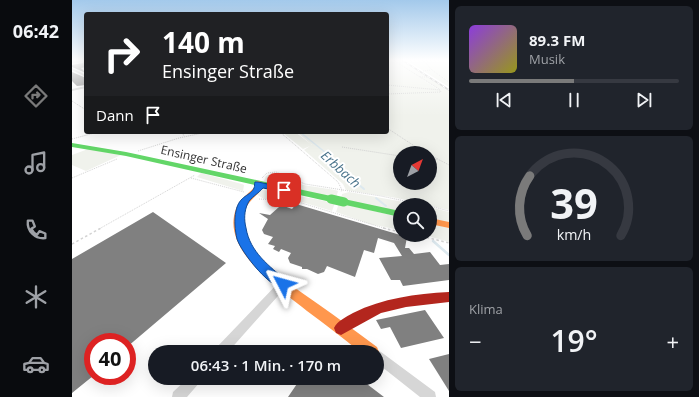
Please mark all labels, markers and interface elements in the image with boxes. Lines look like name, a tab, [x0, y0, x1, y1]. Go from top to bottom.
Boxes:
text: 06:42	[13, 19, 59, 43]
text: 140 m	[162, 23, 245, 61]
icon: right	[96, 28, 148, 80]
text: 89.3 FM	[529, 30, 585, 50]
text: Musik	[529, 50, 565, 68]
text: Ensinger Straße	[162, 59, 294, 83]
icon: directions	[22, 82, 50, 110]
icon: previous	[493, 89, 515, 111]
icon: pause	[563, 89, 585, 111]
icon: next	[633, 89, 655, 111]
icon: arrive	[142, 104, 164, 126]
text: Dann	[96, 105, 134, 125]
street label: Ensinger Straße	[159, 141, 249, 177]
water label: Erbbach	[317, 146, 365, 192]
north arrow	[393, 146, 437, 190]
map controls	[393, 146, 437, 242]
icon: music	[22, 149, 50, 177]
pin	[267, 173, 301, 207]
text: 39	[550, 175, 598, 231]
icon: arrive	[273, 179, 295, 201]
button: search	[393, 198, 437, 242]
icon: phone	[22, 216, 50, 244]
text: km/h	[557, 225, 591, 244]
position arrow	[262, 263, 304, 305]
icon: climate	[22, 283, 50, 311]
text: Klima	[469, 300, 503, 318]
text: 19°	[550, 320, 598, 361]
text: −	[469, 326, 482, 356]
text: +	[666, 326, 679, 356]
speed limit sign: 40	[84, 333, 136, 385]
icon: car	[22, 350, 50, 378]
text: 06:43 · 1 Min. · 170 m	[191, 355, 341, 375]

